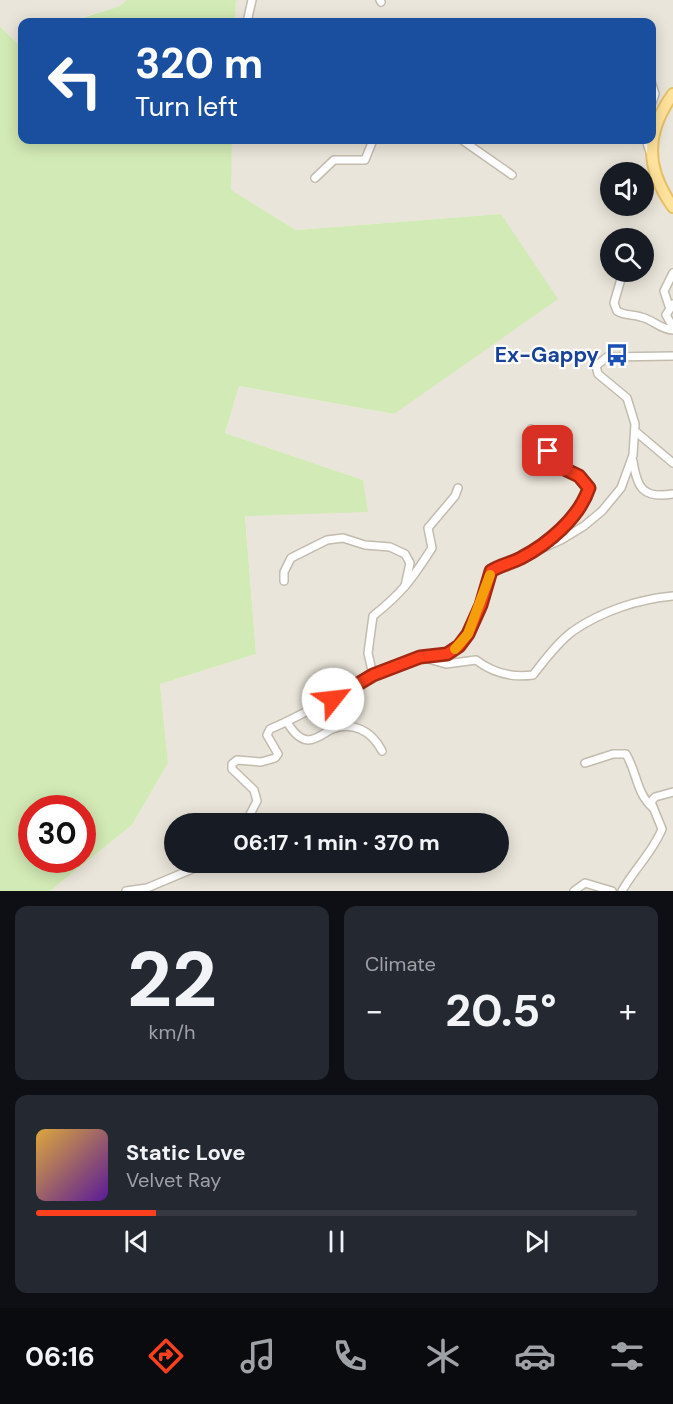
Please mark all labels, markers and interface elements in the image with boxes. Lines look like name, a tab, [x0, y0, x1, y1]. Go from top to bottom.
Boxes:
text: 320 m	[135, 36, 263, 91]
icon: left	[36, 42, 114, 120]
text: Turn left	[135, 89, 238, 124]
map controls	[600, 162, 654, 282]
button: sound	[600, 162, 654, 216]
button: search	[600, 228, 654, 282]
place label: Ex-Gappy	[495, 341, 599, 369]
bus stop icon: Ex-Gappy	[604, 342, 630, 368]
pin	[522, 425, 573, 476]
icon: arrive	[531, 434, 564, 467]
position arrow	[301, 667, 365, 731]
speed limit sign: 30	[18, 795, 96, 873]
text: 06:17 · 1 min · 370 m	[233, 828, 440, 857]
text: 22	[127, 929, 217, 1030]
text: Climate	[365, 951, 436, 977]
text: 20.5°	[445, 981, 557, 1040]
text: −	[365, 989, 383, 1032]
text: +	[619, 989, 637, 1032]
text: km/h	[148, 1019, 196, 1045]
text: Static Love	[126, 1138, 246, 1167]
text: Velvet Ray	[126, 1167, 221, 1193]
icon: previous	[120, 1225, 153, 1258]
icon: pause	[320, 1225, 353, 1258]
icon: next	[520, 1225, 553, 1258]
icon: directions	[145, 1335, 187, 1377]
icon: music	[237, 1335, 279, 1377]
icon: phone	[329, 1335, 371, 1377]
icon: climate	[422, 1335, 464, 1377]
icon: car	[514, 1335, 556, 1377]
icon: filters	[606, 1335, 648, 1377]
text: 06:16	[25, 1339, 95, 1374]

